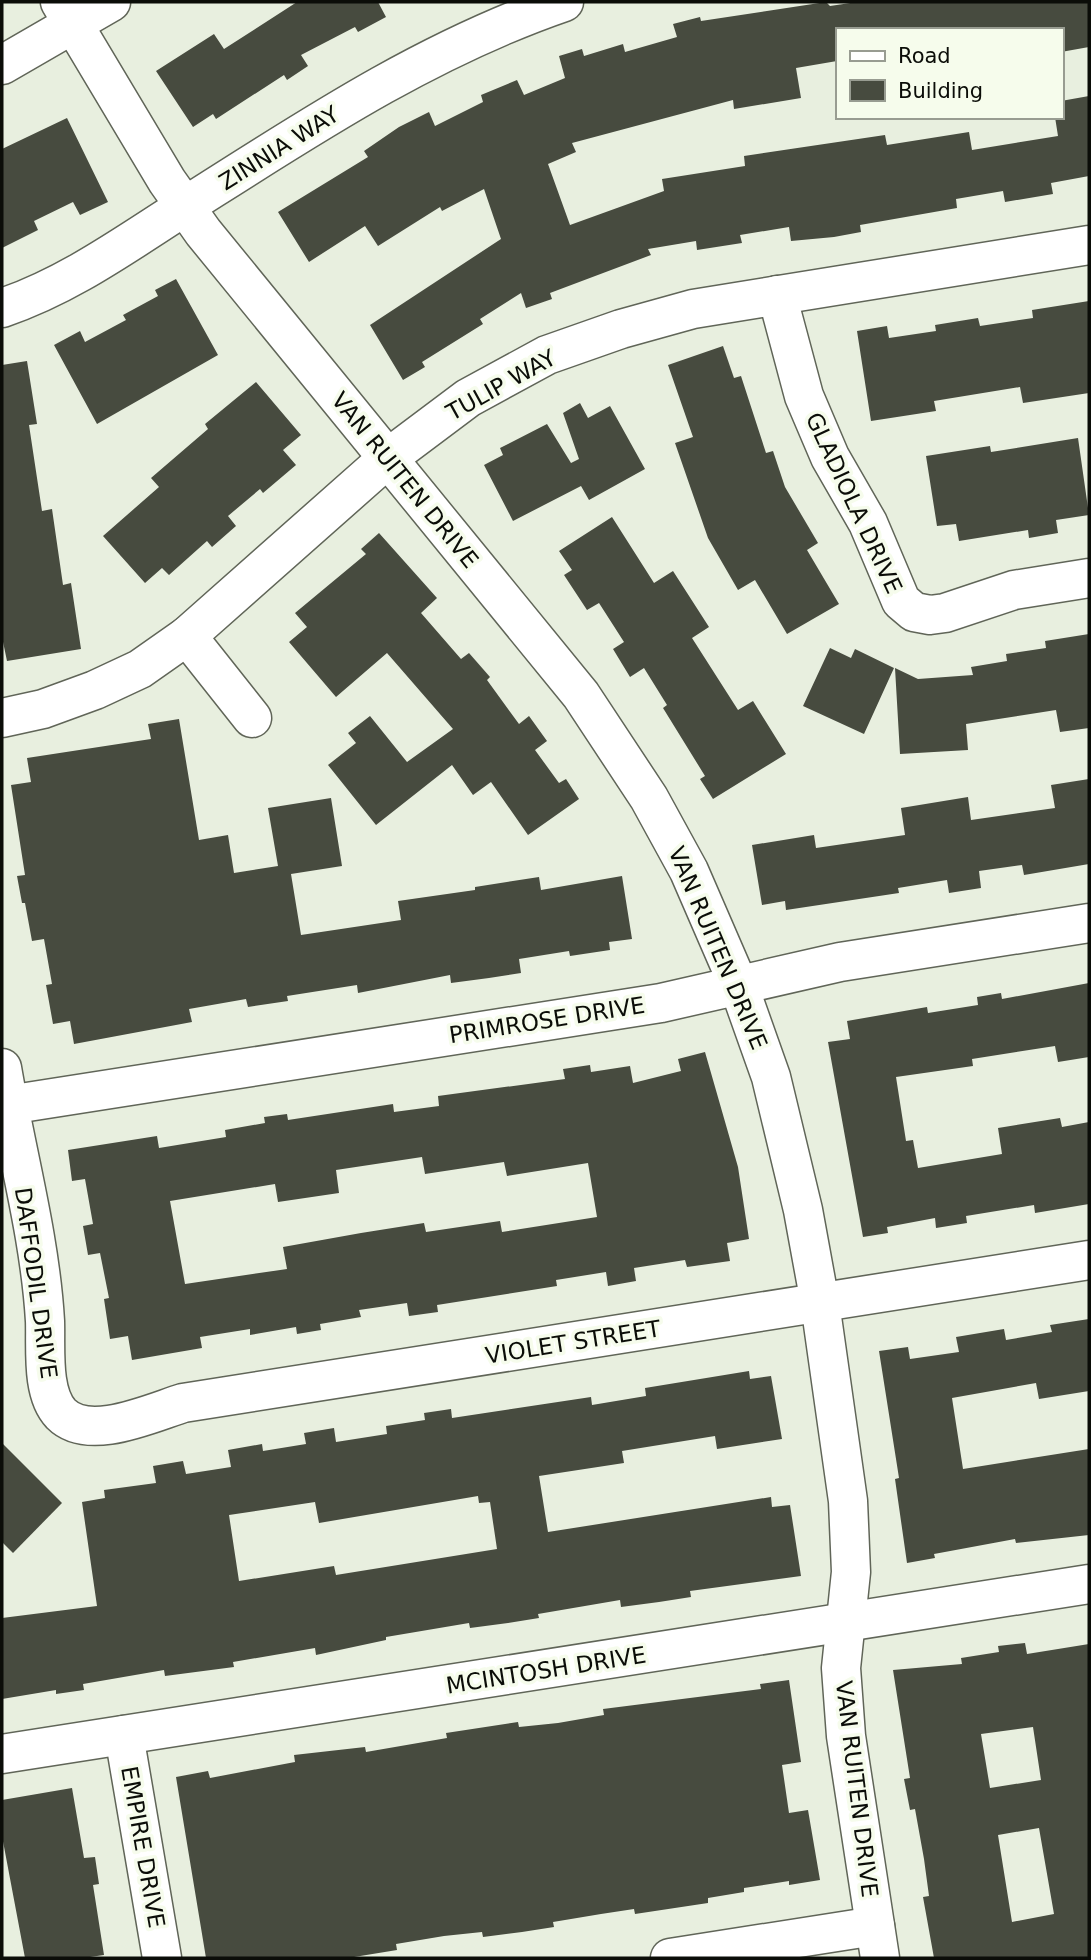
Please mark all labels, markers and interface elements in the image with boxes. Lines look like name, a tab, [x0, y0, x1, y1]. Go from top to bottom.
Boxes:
legend	[836, 28, 1063, 119]
text: Road	[898, 44, 951, 68]
text: Building	[898, 79, 983, 103]
street label: ZINNIA WAY	[214, 100, 344, 195]
street label: TULIP WAY	[441, 344, 561, 426]
street label: VAN RUITEN DRIVE	[326, 387, 484, 573]
street label: GLADIOLA DRIVE	[801, 408, 907, 598]
street label: VAN RUITEN DRIVE	[663, 843, 773, 1053]
street label: PRIMROSE DRIVE	[447, 992, 647, 1048]
street label: DAFFODIL DRIVE	[10, 1186, 62, 1380]
street label: VIOLET STREET	[484, 1315, 663, 1369]
street label: MCINTOSH DRIVE	[444, 1641, 648, 1699]
street label: VAN RUITEN DRIVE	[831, 1679, 883, 1899]
street label: EMPIRE DRIVE	[116, 1764, 170, 1930]

